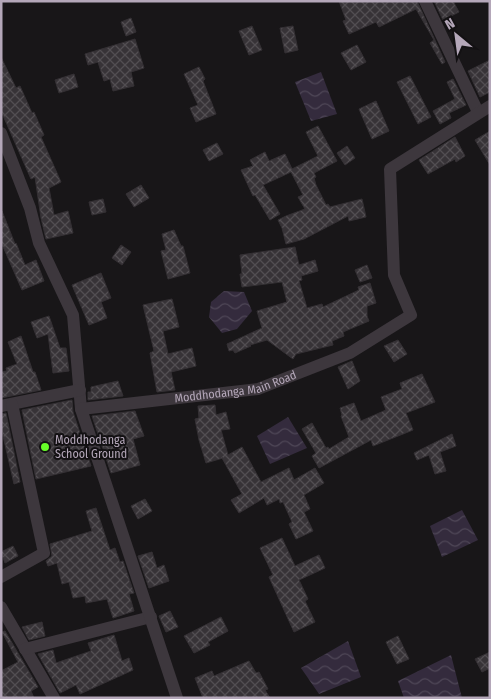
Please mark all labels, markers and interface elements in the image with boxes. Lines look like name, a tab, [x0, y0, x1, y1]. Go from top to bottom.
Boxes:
north arrow	[431, 10, 481, 60]
text: N	[442, 15, 458, 34]
street label: Moddhodanga Main Road	[174, 368, 298, 405]
place label: Moddhodanga School Ground	[55, 433, 127, 461]
marker: Moddhodanga School Ground	[39, 441, 51, 453]

